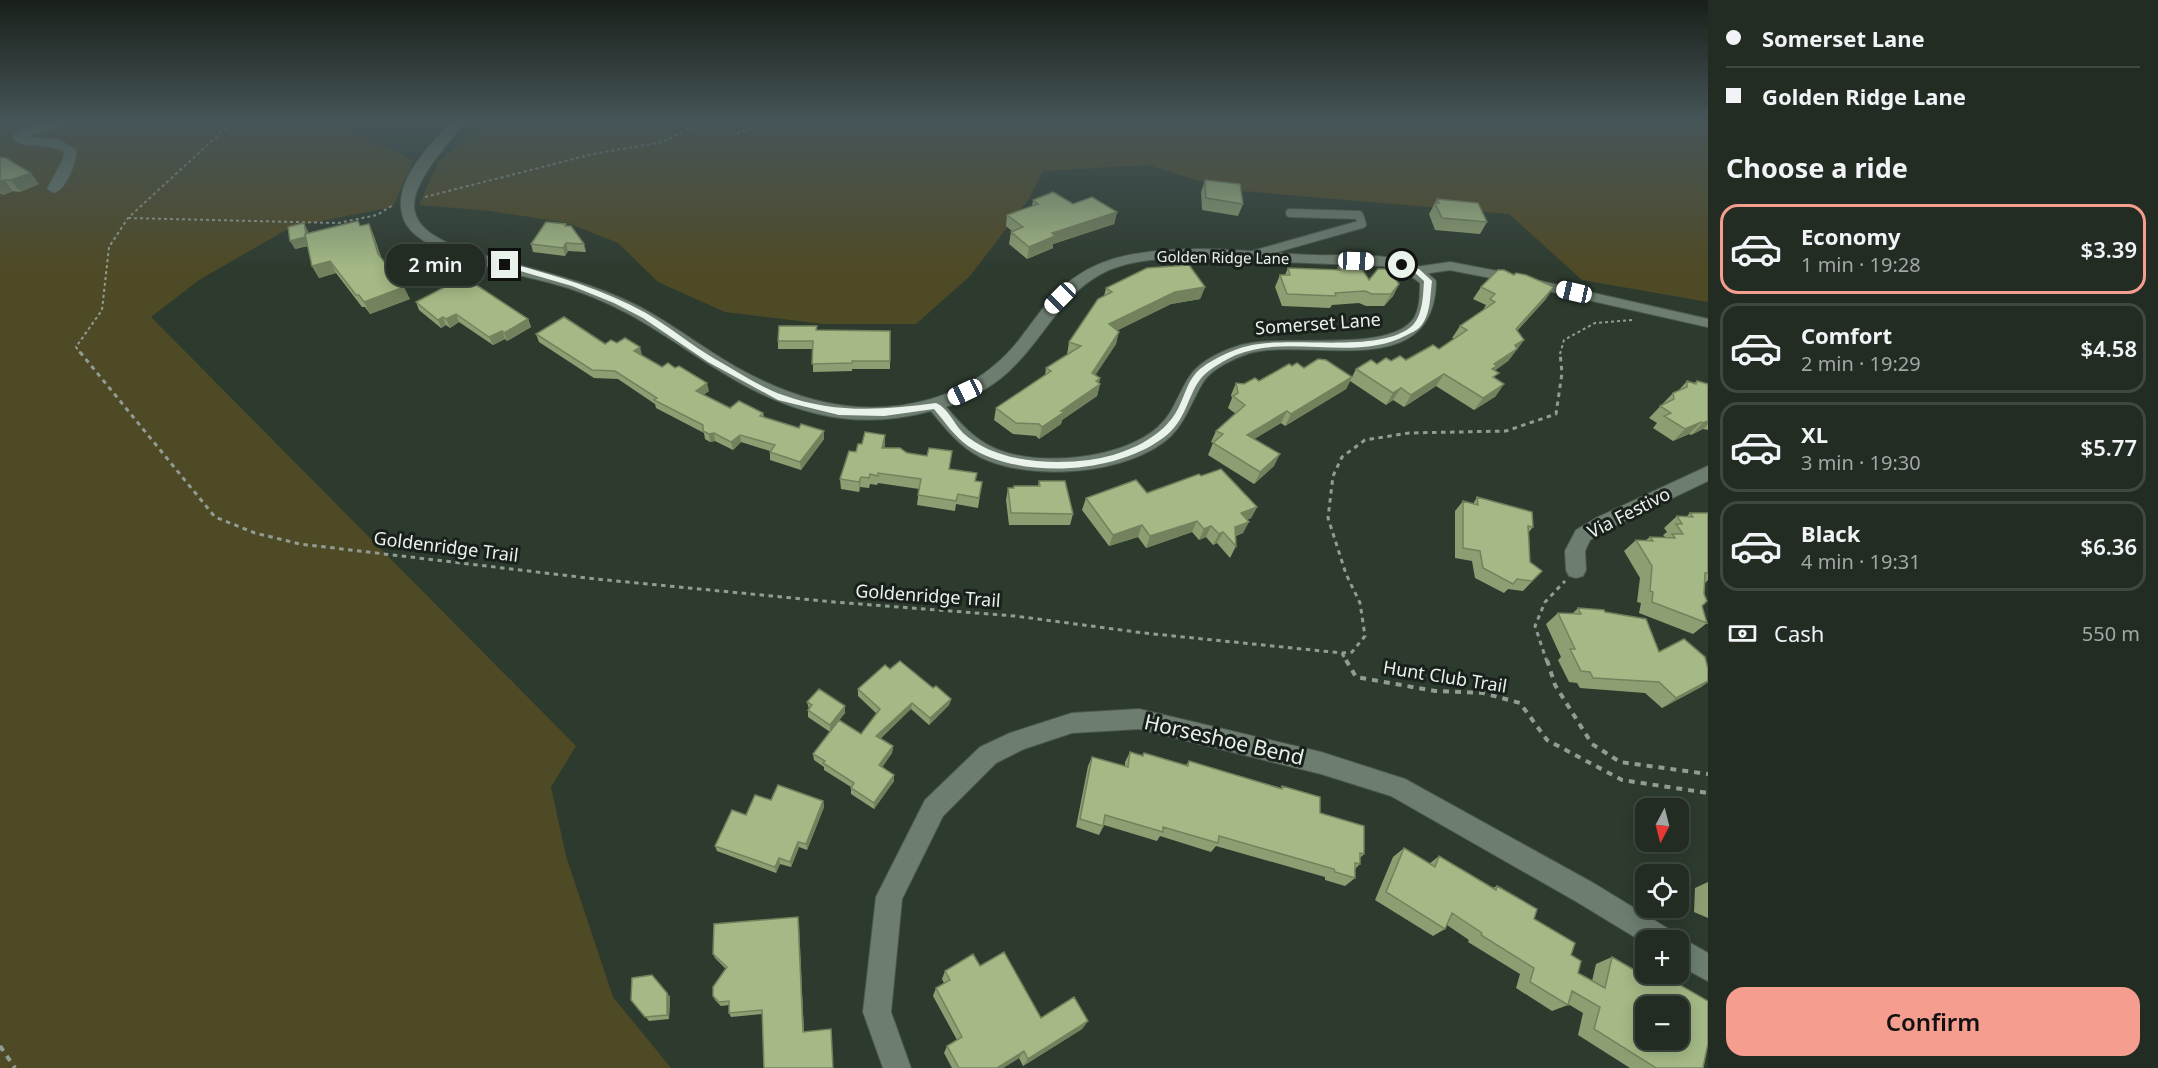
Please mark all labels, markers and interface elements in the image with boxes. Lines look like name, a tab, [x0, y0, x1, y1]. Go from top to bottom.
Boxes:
text: Somerset Lane	[1762, 23, 1925, 53]
text: Golden Ridge Lane	[1762, 81, 1966, 111]
text: Choose a ride	[1726, 149, 1908, 186]
text: Economy	[1801, 221, 1900, 251]
icon: car	[1729, 222, 1783, 276]
text: $3.39	[2081, 234, 2137, 264]
callout: 2 min	[385, 244, 484, 286]
street label: Golden Ridge Lane	[1156, 246, 1290, 268]
text: 2 min	[408, 251, 463, 278]
route end	[491, 251, 518, 278]
car	[1338, 251, 1374, 271]
route start	[1388, 251, 1415, 278]
text: 1 min · 19:28	[1801, 251, 1921, 278]
car	[1041, 279, 1079, 317]
car	[1554, 279, 1594, 305]
street label: Somerset Lane	[1254, 307, 1382, 339]
text: Comfort	[1801, 320, 1892, 350]
icon: car	[1729, 321, 1783, 375]
text: $4.58	[2081, 333, 2137, 363]
text: 2 min · 19:29	[1801, 350, 1921, 377]
car	[945, 376, 985, 408]
text: XL	[1801, 419, 1828, 449]
icon: car	[1729, 420, 1783, 474]
text: $5.77	[2081, 432, 2137, 462]
text: 3 min · 19:30	[1801, 449, 1921, 476]
street label: Via Festivo	[1583, 481, 1674, 543]
text: Black	[1801, 518, 1860, 548]
icon: car	[1729, 519, 1783, 573]
street label: Goldenridge Trail	[372, 525, 520, 567]
text: $6.36	[2081, 531, 2137, 561]
text: 4 min · 19:31	[1801, 548, 1921, 575]
street label: Goldenridge Trail	[855, 578, 1002, 612]
icon: cash	[1726, 617, 1759, 650]
text: Cash	[1774, 618, 1824, 648]
text: 550 m	[2082, 620, 2140, 647]
street label: Hunt Club Trail	[1381, 654, 1509, 698]
street label: Horseshoe Bend	[1142, 707, 1307, 771]
north arrow	[1635, 798, 1689, 852]
map controls	[1635, 798, 1689, 1050]
button: locate	[1635, 864, 1689, 918]
button: +	[1635, 930, 1689, 984]
button: Confirm	[1726, 987, 2140, 1056]
button: −	[1635, 996, 1689, 1050]

